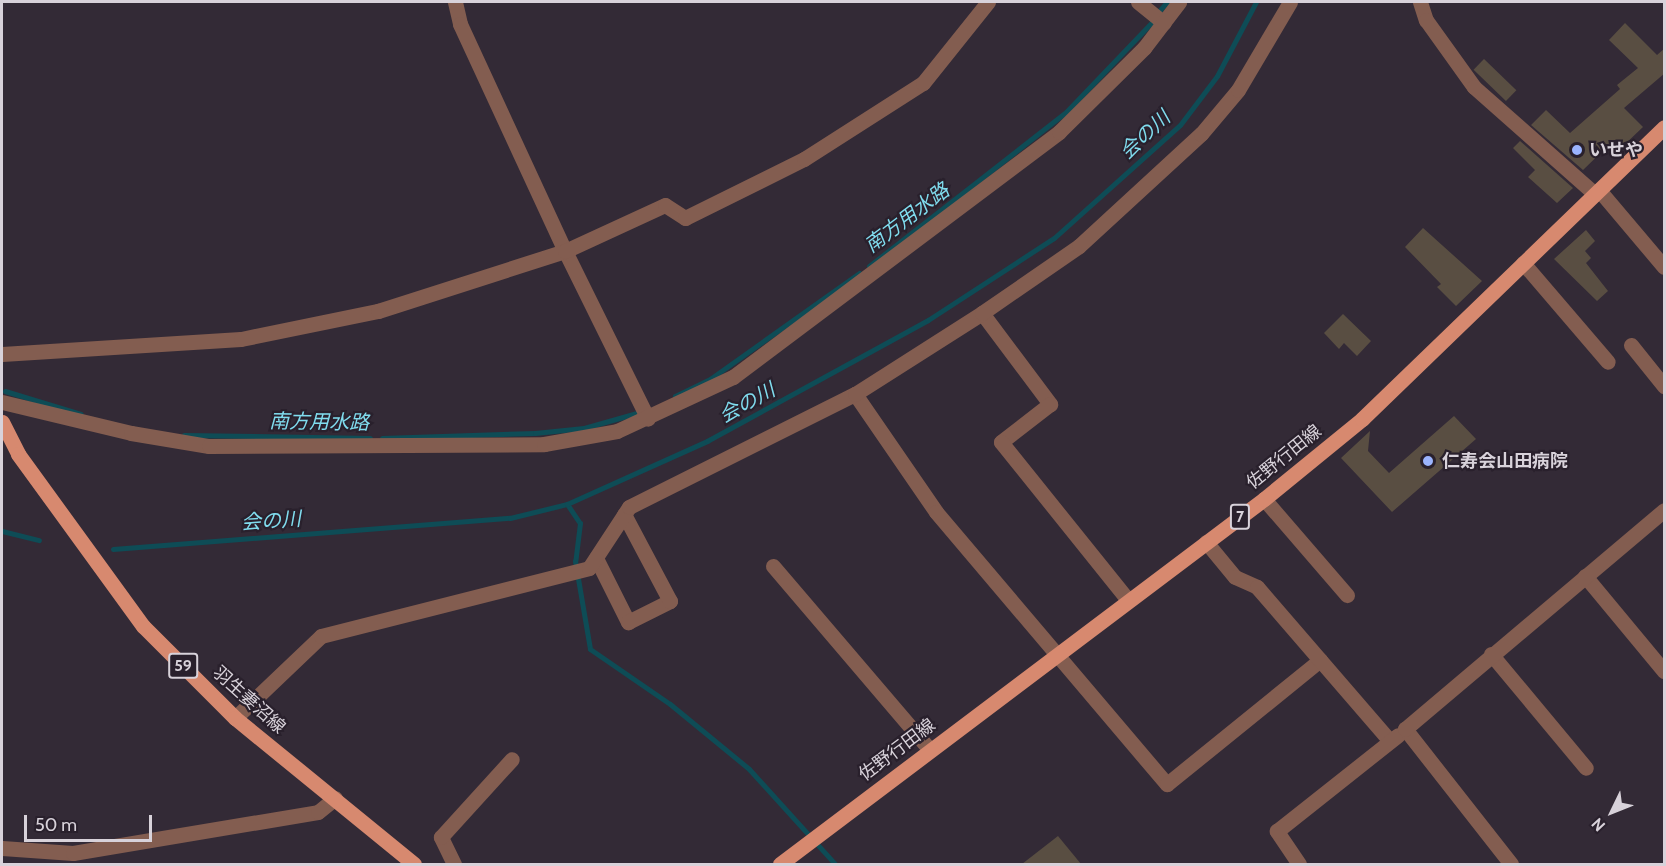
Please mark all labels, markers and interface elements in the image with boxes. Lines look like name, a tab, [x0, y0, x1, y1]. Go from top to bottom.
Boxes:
water label: 会の川	[1115, 106, 1175, 164]
place label: いせや	[1589, 139, 1643, 161]
marker: いせや	[1570, 143, 1584, 157]
water label: 南方用水路	[860, 178, 954, 258]
water label: 会の川	[715, 378, 779, 428]
water label: 南方用水路	[269, 409, 369, 435]
street label: 佐野行田線	[1242, 420, 1326, 494]
place label: 仁寿会山田病院	[1442, 450, 1568, 472]
marker: 仁寿会山田病院	[1419, 452, 1437, 470]
road number: 7	[1230, 504, 1250, 530]
water label: 会の川	[240, 507, 302, 535]
road number: 59	[168, 653, 198, 679]
street label: 羽生妻沼線	[208, 662, 290, 738]
street label: 佐野行田線	[855, 714, 939, 786]
north arrow	[1582, 782, 1642, 842]
scale bar	[27, 803, 154, 841]
text: 50 m	[35, 814, 77, 836]
text: N	[1588, 814, 1609, 835]

